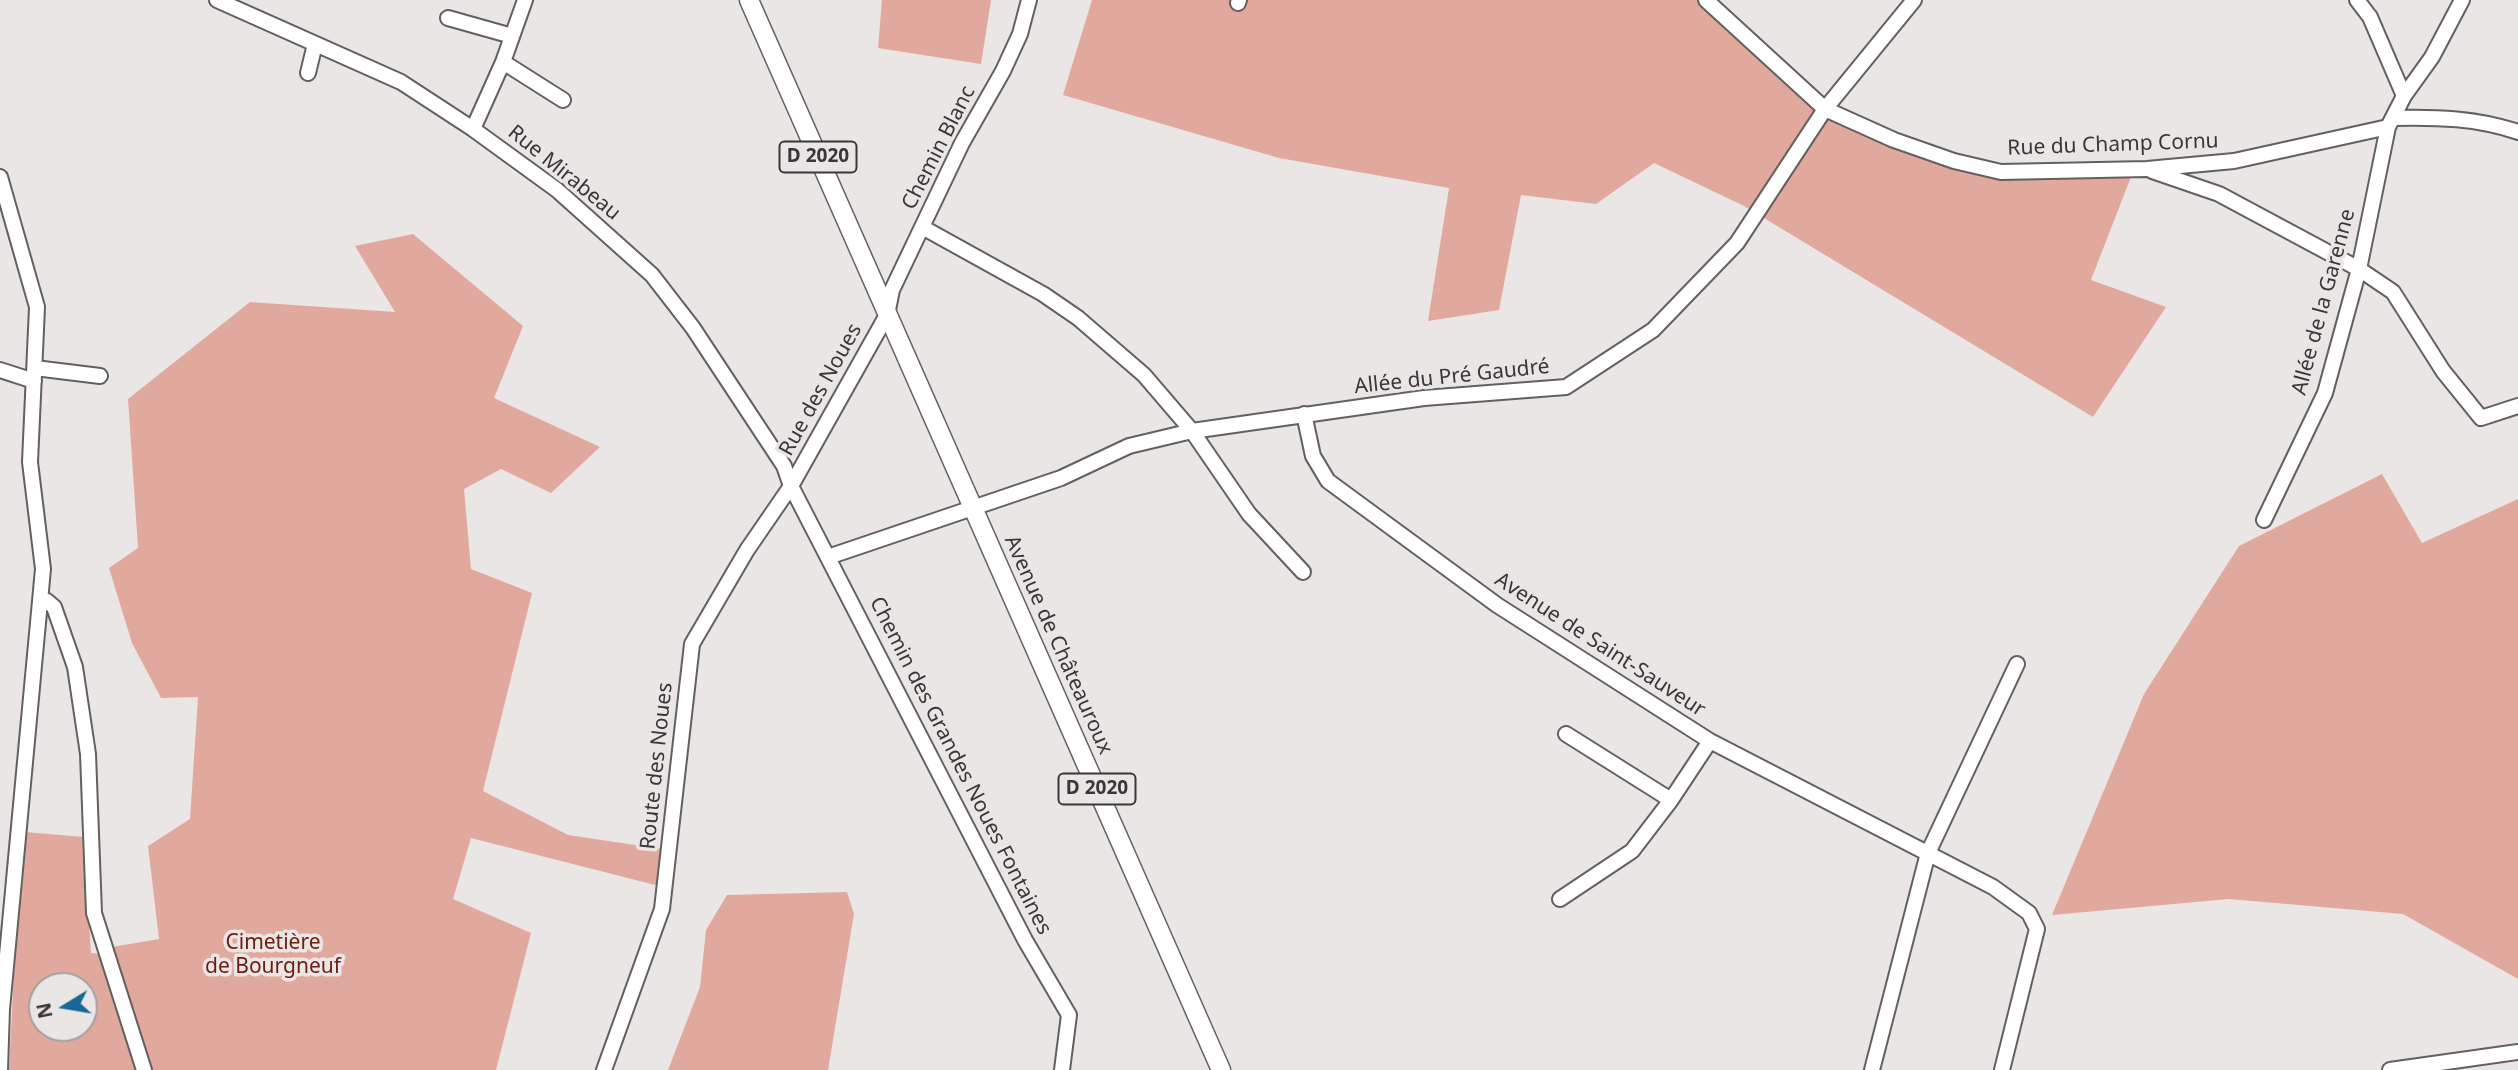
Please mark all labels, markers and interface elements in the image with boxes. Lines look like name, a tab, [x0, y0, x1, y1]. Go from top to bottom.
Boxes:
street label: Chemin Blanc	[897, 82, 981, 214]
street label: Rue Mirabeau	[503, 120, 625, 226]
street label: Rue du Champ Cornu	[2007, 129, 2219, 161]
road number: D 2020	[780, 141, 856, 172]
street label: Allée de la Garenne	[2287, 206, 2361, 398]
street label: Rue des Noues	[774, 320, 868, 460]
street label: Allée du Pré Gaudré	[1353, 354, 1551, 400]
street label: Avenue de Châteauroux	[998, 532, 1118, 758]
street label: Avenue de Saint-Sauveur	[1490, 567, 1710, 723]
street label: Chemin des Grandes Noues Fontaines	[863, 593, 1057, 939]
street label: Route des Noues	[636, 681, 678, 851]
road number: D 2020	[1058, 774, 1136, 804]
park label: Cimetière de Bourgneuf	[205, 930, 341, 980]
north arrow	[28, 972, 98, 1042]
text: N	[30, 1001, 59, 1021]

